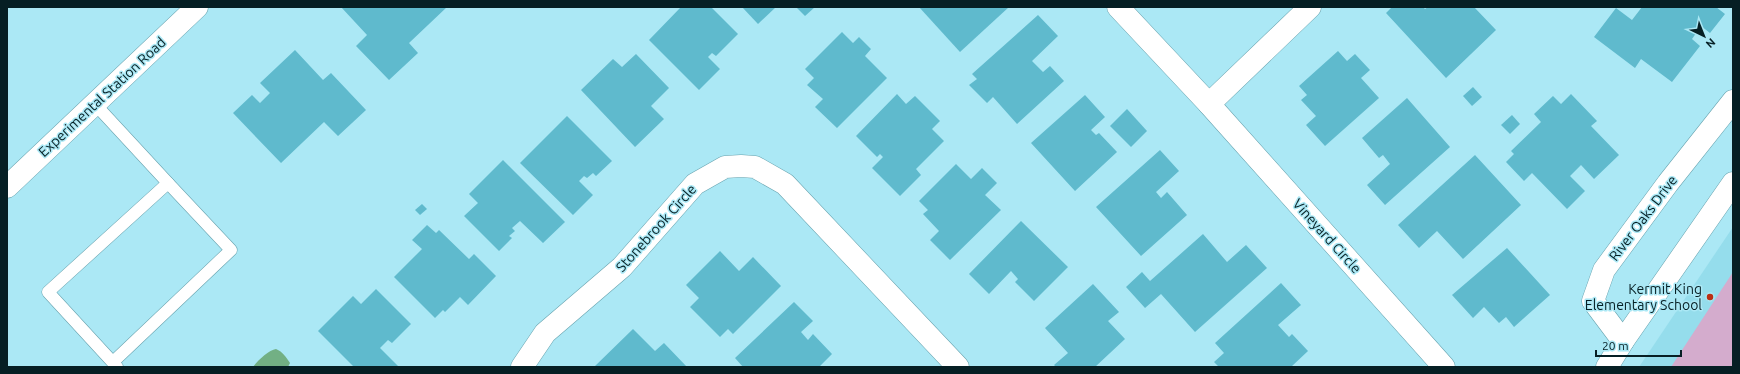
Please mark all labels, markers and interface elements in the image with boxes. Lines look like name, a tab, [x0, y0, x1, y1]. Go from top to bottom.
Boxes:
north arrow	[1684, 16, 1724, 56]
street label: Experimental Station Road	[35, 34, 169, 160]
text: N	[1704, 36, 1718, 51]
street label: River Oaks Drive	[1606, 172, 1680, 264]
street label: Stonebrook Circle	[613, 181, 699, 275]
street label: Vineyard Circle	[1290, 196, 1364, 276]
place label: Kermit King Elementary School	[1585, 281, 1702, 313]
marker: Kermit King Elementary School	[1705, 292, 1715, 302]
scale bar	[1596, 332, 1681, 358]
text: 20 m	[1602, 339, 1629, 352]

